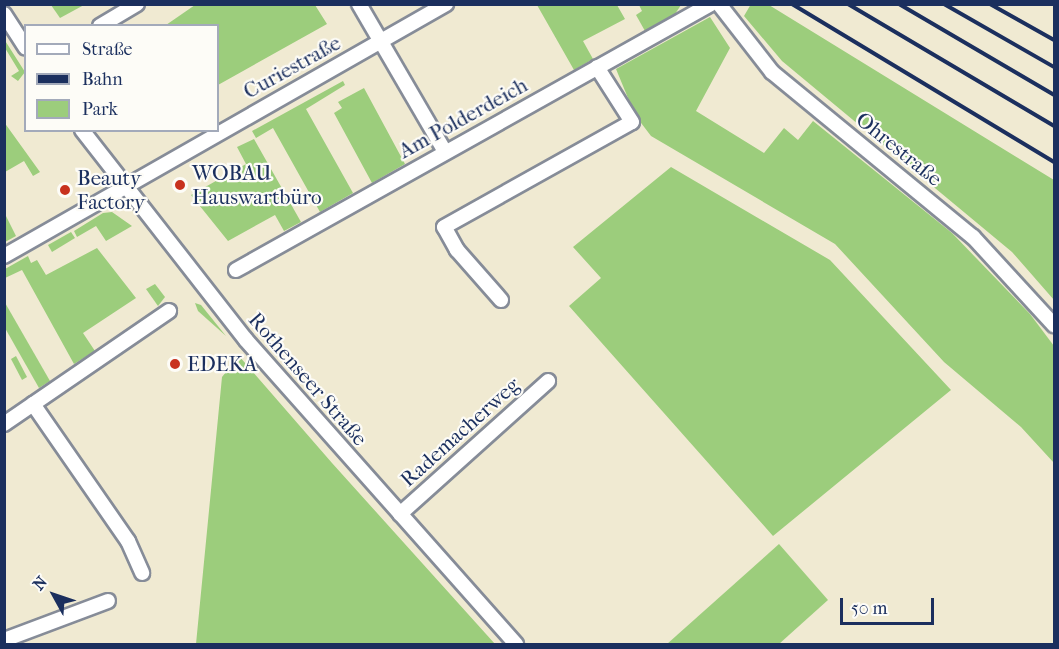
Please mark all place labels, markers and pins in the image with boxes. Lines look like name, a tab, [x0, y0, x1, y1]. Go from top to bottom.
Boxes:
place label: WOBAU Hauswartbüro	[192, 160, 322, 210]
place label: Beauty Factory	[77, 165, 145, 215]
marker: WOBAU Hauswartbüro	[173, 178, 187, 192]
marker: Beauty Factory	[58, 183, 72, 197]
place label: EDEKA	[187, 351, 257, 377]
marker: EDEKA	[168, 357, 182, 371]

